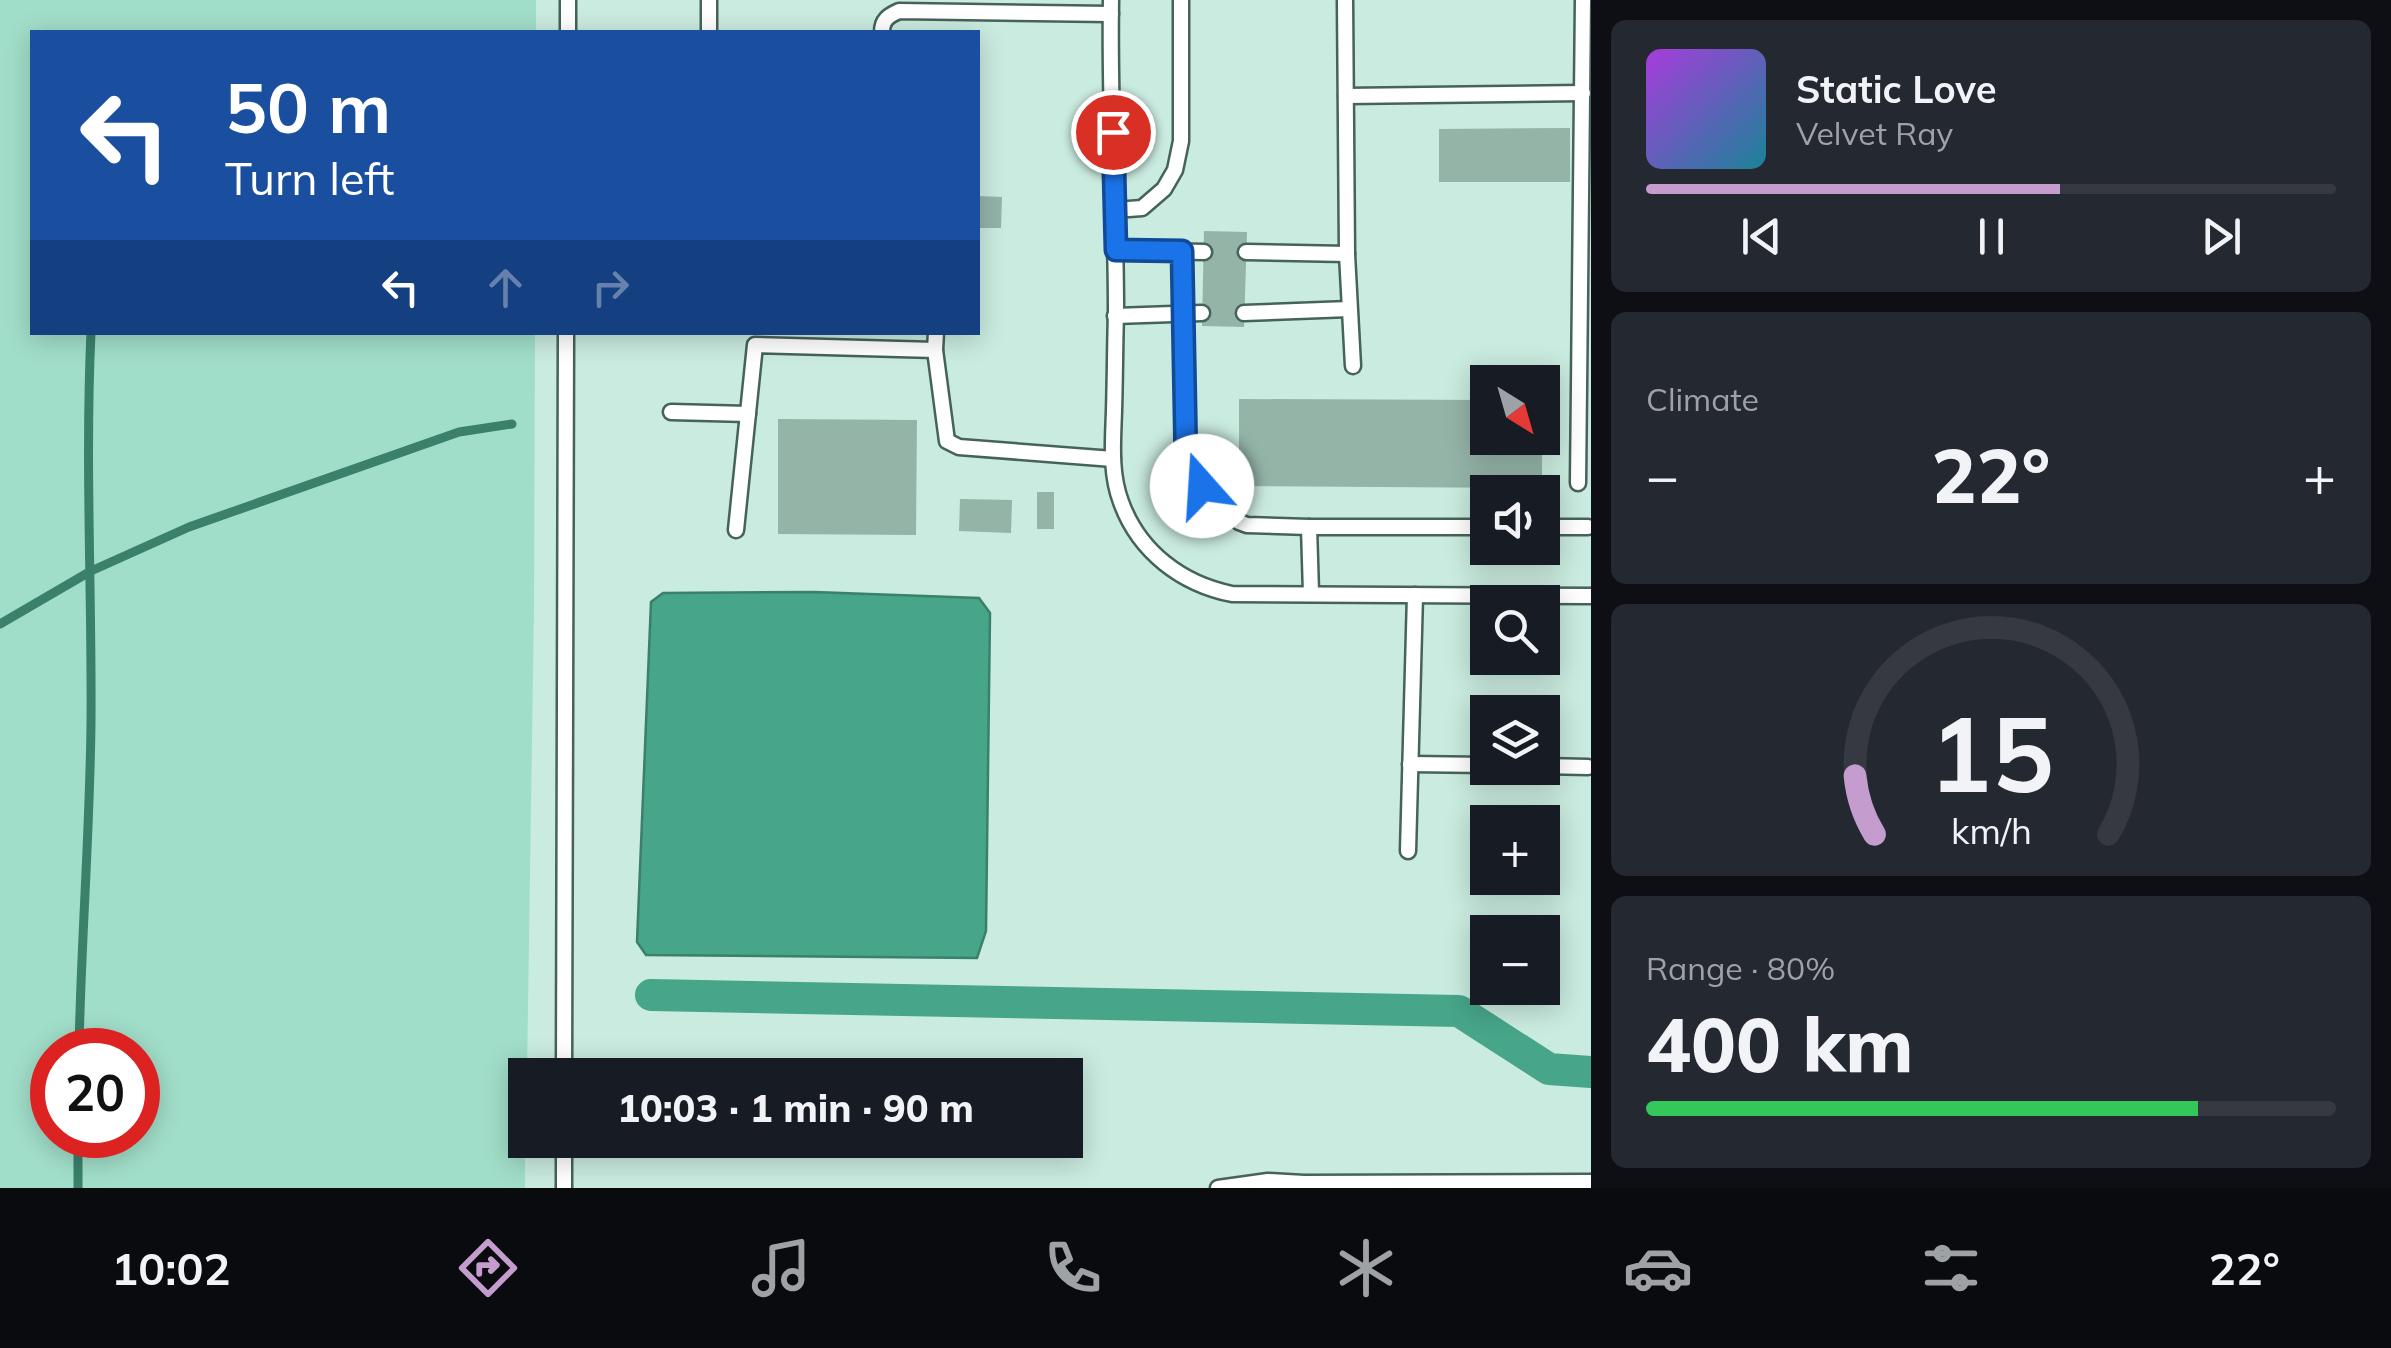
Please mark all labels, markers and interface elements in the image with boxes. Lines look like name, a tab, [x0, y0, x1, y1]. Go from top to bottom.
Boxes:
text: 50 m	[225, 63, 391, 151]
text: Static Love	[1796, 65, 1997, 113]
icon: left	[60, 70, 190, 200]
pin	[1071, 90, 1156, 175]
icon: arrive	[1086, 105, 1141, 160]
text: Velvet Ray	[1796, 113, 1953, 153]
text: Turn left	[225, 150, 394, 206]
icon: previous	[1734, 209, 1789, 264]
icon: pause	[1964, 209, 2019, 264]
icon: next	[2194, 209, 2249, 264]
icon: left	[373, 260, 428, 315]
icon: ahead	[478, 260, 533, 315]
icon: right	[583, 260, 638, 315]
north arrow	[1470, 365, 1560, 455]
map controls	[1470, 365, 1560, 1005]
text: Climate	[1646, 379, 1759, 419]
text: 22°	[1932, 428, 2050, 522]
position arrow	[1150, 434, 1254, 538]
text: −	[1646, 441, 1679, 510]
text: +	[2303, 441, 2336, 510]
button: sound	[1470, 475, 1560, 565]
button: search	[1470, 585, 1560, 675]
text: 15	[1929, 687, 2053, 818]
button: layers	[1470, 695, 1560, 785]
button: +	[1470, 805, 1560, 895]
text: km/h	[1951, 808, 2031, 853]
button: −	[1470, 915, 1560, 1005]
text: Range · 80%	[1646, 948, 1835, 988]
text: 400 km	[1646, 997, 1914, 1091]
speed limit sign: 20	[30, 1028, 160, 1158]
text: 10:03 · 1 min · 90 m	[617, 1084, 974, 1132]
icon: directions	[453, 1233, 523, 1303]
icon: music	[746, 1233, 816, 1303]
icon: phone	[1038, 1233, 1108, 1303]
icon: climate	[1331, 1233, 1401, 1303]
icon: car	[1623, 1233, 1693, 1303]
icon: filters	[1916, 1233, 1986, 1303]
text: 10:02	[111, 1240, 230, 1296]
text: 22°	[2209, 1240, 2280, 1296]

